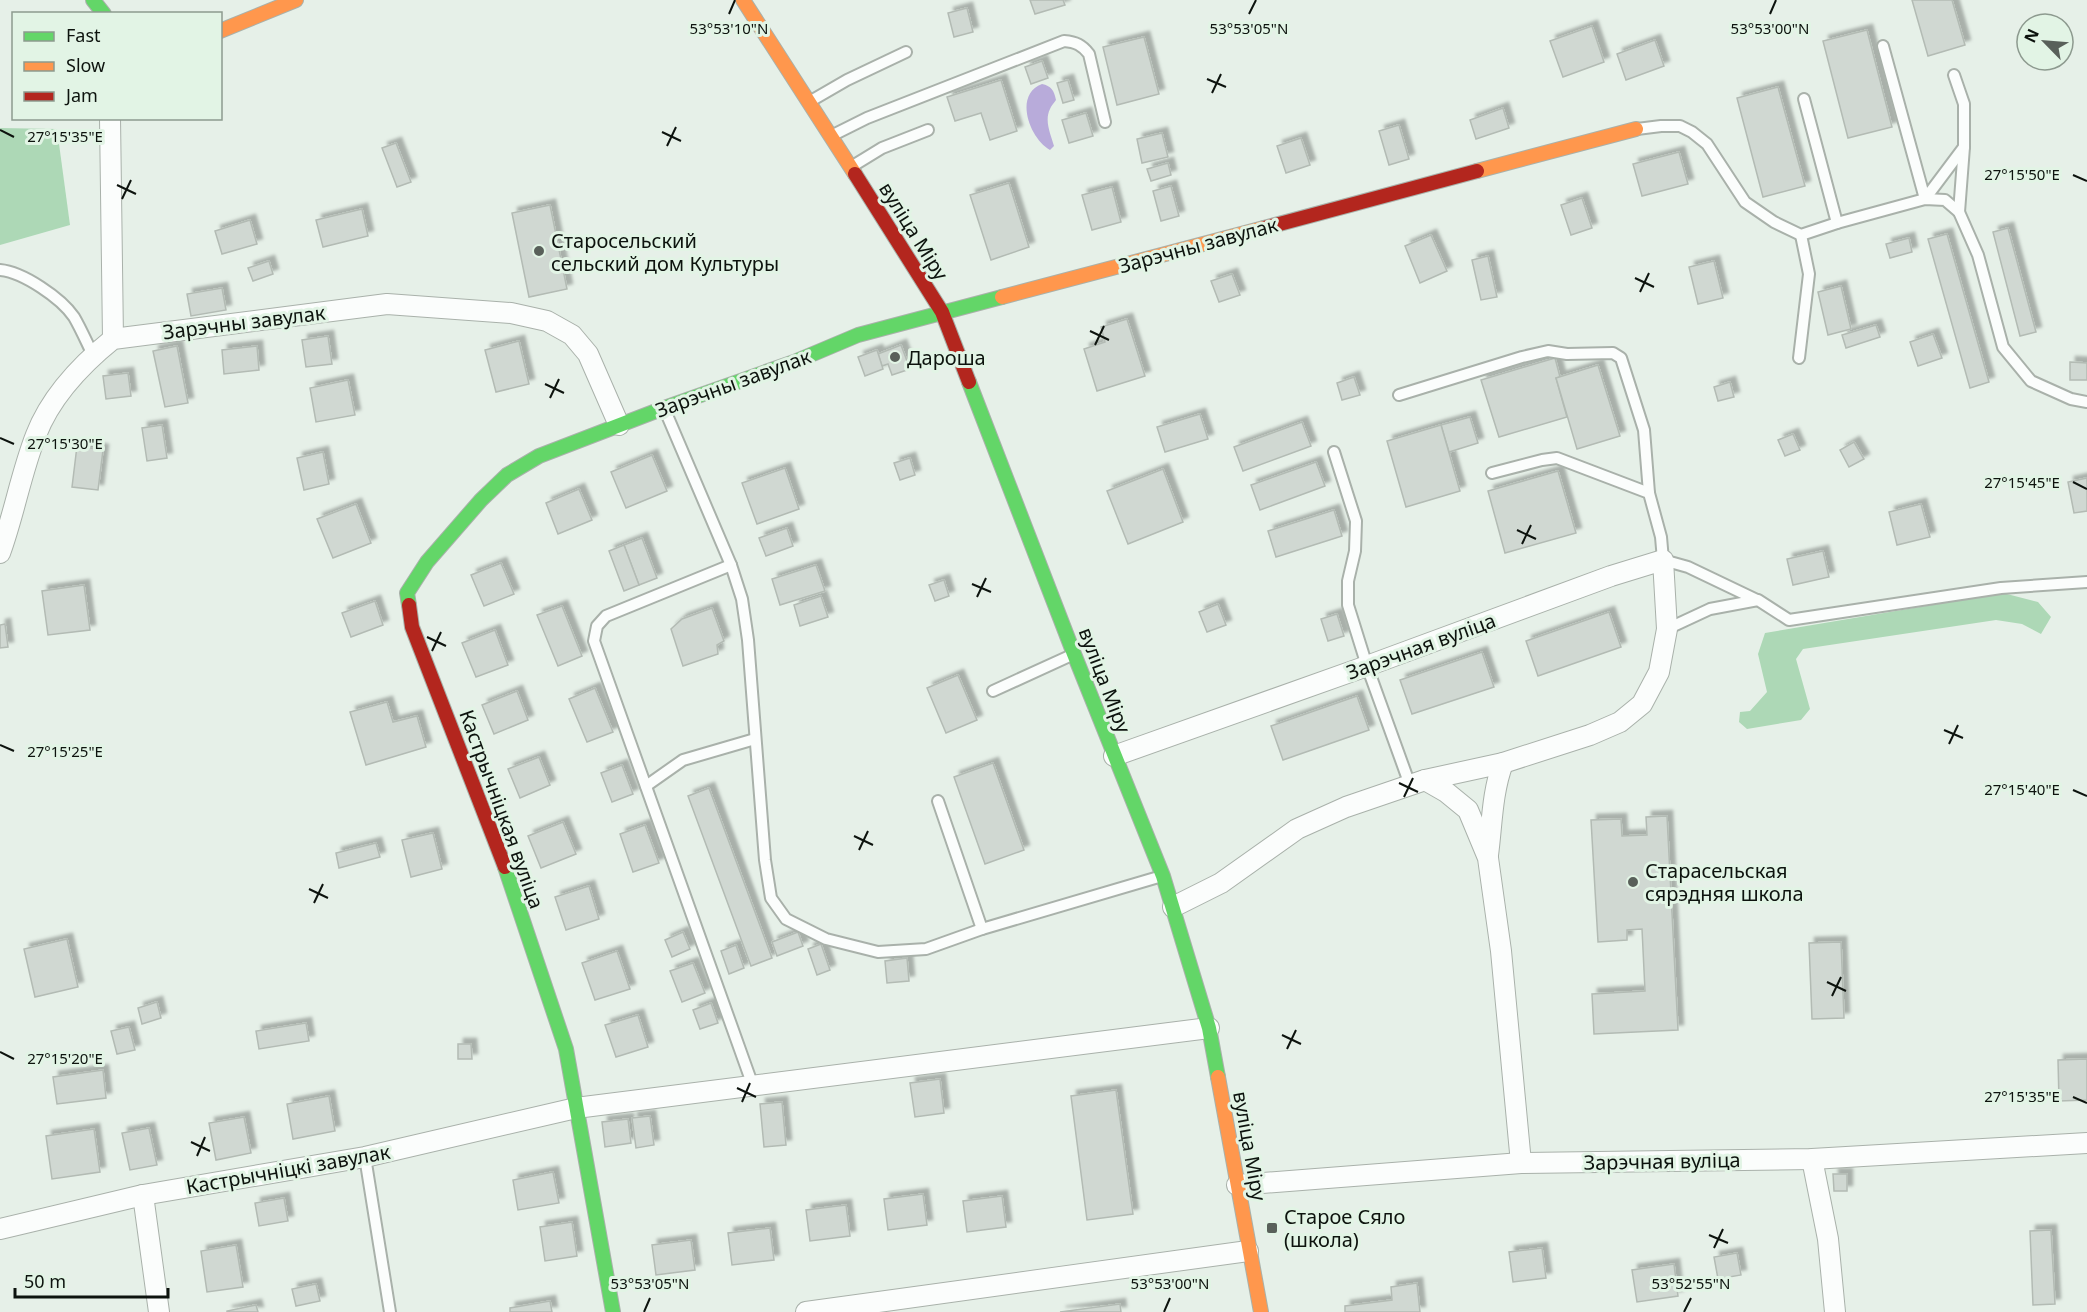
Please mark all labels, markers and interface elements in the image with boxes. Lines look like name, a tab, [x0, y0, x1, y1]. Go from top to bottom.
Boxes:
legend	[12, 12, 222, 120]
north arrow	[2015, 12, 2075, 72]
text: 53°53'10"N	[690, 18, 768, 38]
text: 53°53'05"N	[1210, 18, 1288, 38]
text: 53°53'00"N	[1731, 18, 1809, 38]
text: Fast	[66, 23, 101, 47]
text: N	[2019, 25, 2044, 46]
text: Slow	[66, 53, 105, 77]
text: Jam	[64, 83, 98, 107]
text: 27°15'35"E	[27, 126, 103, 146]
text: 27°15'50"E	[1984, 164, 2060, 184]
street label: вуліца Міру	[873, 177, 955, 286]
street label: Зарэчны завулак	[1116, 211, 1281, 279]
place label: Старосельский сельский дом Культуры	[551, 227, 779, 277]
marker: Старосельский сельский дом Культуры	[532, 244, 546, 258]
street label: Зарэчны завулак	[161, 299, 327, 345]
street label: Зарэчны завулак	[652, 342, 815, 424]
place label: Дароша	[907, 344, 986, 371]
marker: Дароша	[888, 350, 902, 364]
text: 27°15'30"E	[27, 433, 103, 453]
text: 27°15'45"E	[1984, 472, 2060, 492]
street label: Зарэчная вуліца	[1343, 606, 1499, 686]
street label: вуліца Міру	[1073, 623, 1138, 737]
street label: Кастрычніцкая вуліца	[453, 706, 551, 912]
text: 27°15'25"E	[27, 741, 103, 761]
text: 27°15'40"E	[1984, 779, 2060, 799]
place label: Старасельская сярэдняя школа	[1645, 857, 1804, 907]
marker: Старасельская сярэдняя школа	[1626, 875, 1640, 889]
text: 27°15'20"E	[27, 1048, 103, 1068]
text: 27°15'35"E	[1984, 1086, 2060, 1106]
street label: вуліца Міру	[1227, 1089, 1273, 1204]
street label: Кастрычніцкі завулак	[184, 1138, 393, 1200]
street label: Зарэчная вуліца	[1583, 1146, 1741, 1176]
place label: Старое Сяло (школа)	[1284, 1203, 1405, 1253]
marker: Старое Сяло (школа)	[1265, 1221, 1279, 1235]
scale bar	[15, 1261, 168, 1299]
text: 50 m	[24, 1269, 66, 1293]
text: 53°53'05"N	[611, 1273, 689, 1293]
text: 53°53'00"N	[1131, 1273, 1209, 1293]
text: 53°52'55"N	[1652, 1273, 1730, 1293]

